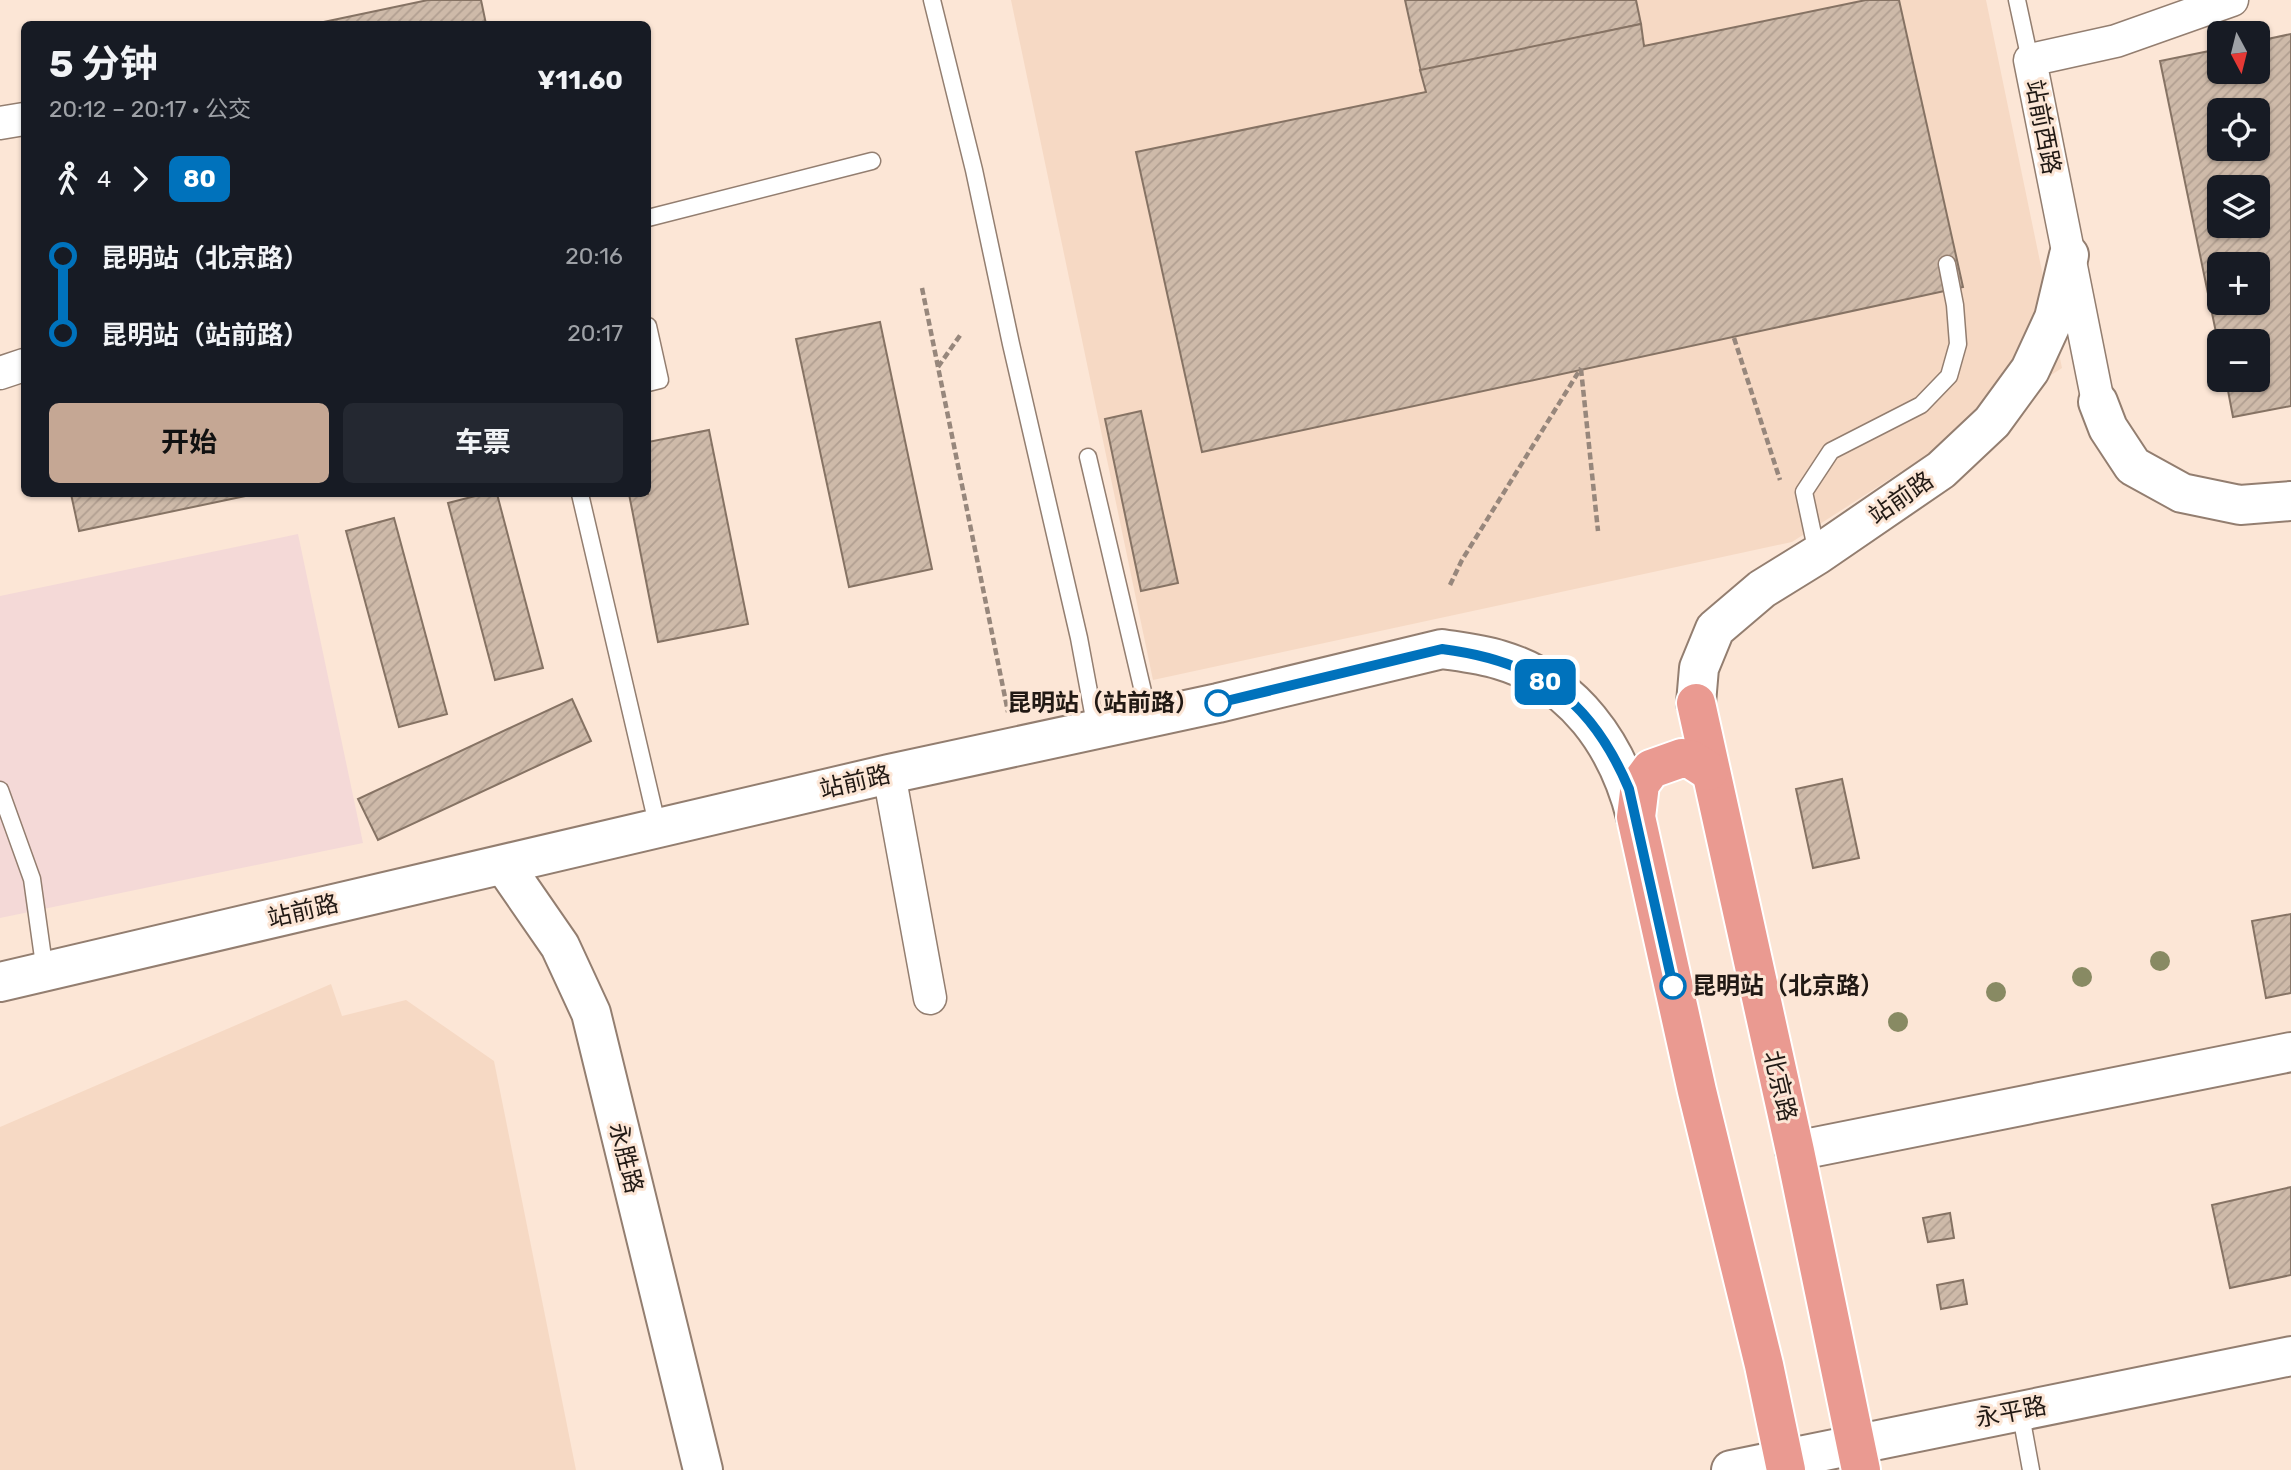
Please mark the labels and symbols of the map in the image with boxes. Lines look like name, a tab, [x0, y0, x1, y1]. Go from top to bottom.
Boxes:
north arrow	[2207, 21, 2270, 84]
street label: 站前西路	[2020, 77, 2066, 177]
street label: 站前路	[1863, 466, 1939, 530]
line badge: 80	[1514, 659, 1576, 705]
place label: 昆明站（站前路）	[1007, 689, 1199, 717]
marker: 昆明站（站前路）	[1205, 690, 1231, 716]
street label: 站前路	[817, 760, 893, 804]
street label: 站前路	[265, 889, 341, 933]
place label: 昆明站（北京路）	[1692, 972, 1884, 1000]
marker: 昆明站（北京路）	[1660, 973, 1686, 999]
street label: 北京路	[1758, 1048, 1802, 1124]
street label: 永胜路	[604, 1120, 648, 1196]
street label: 永平路	[1973, 1391, 2049, 1433]

